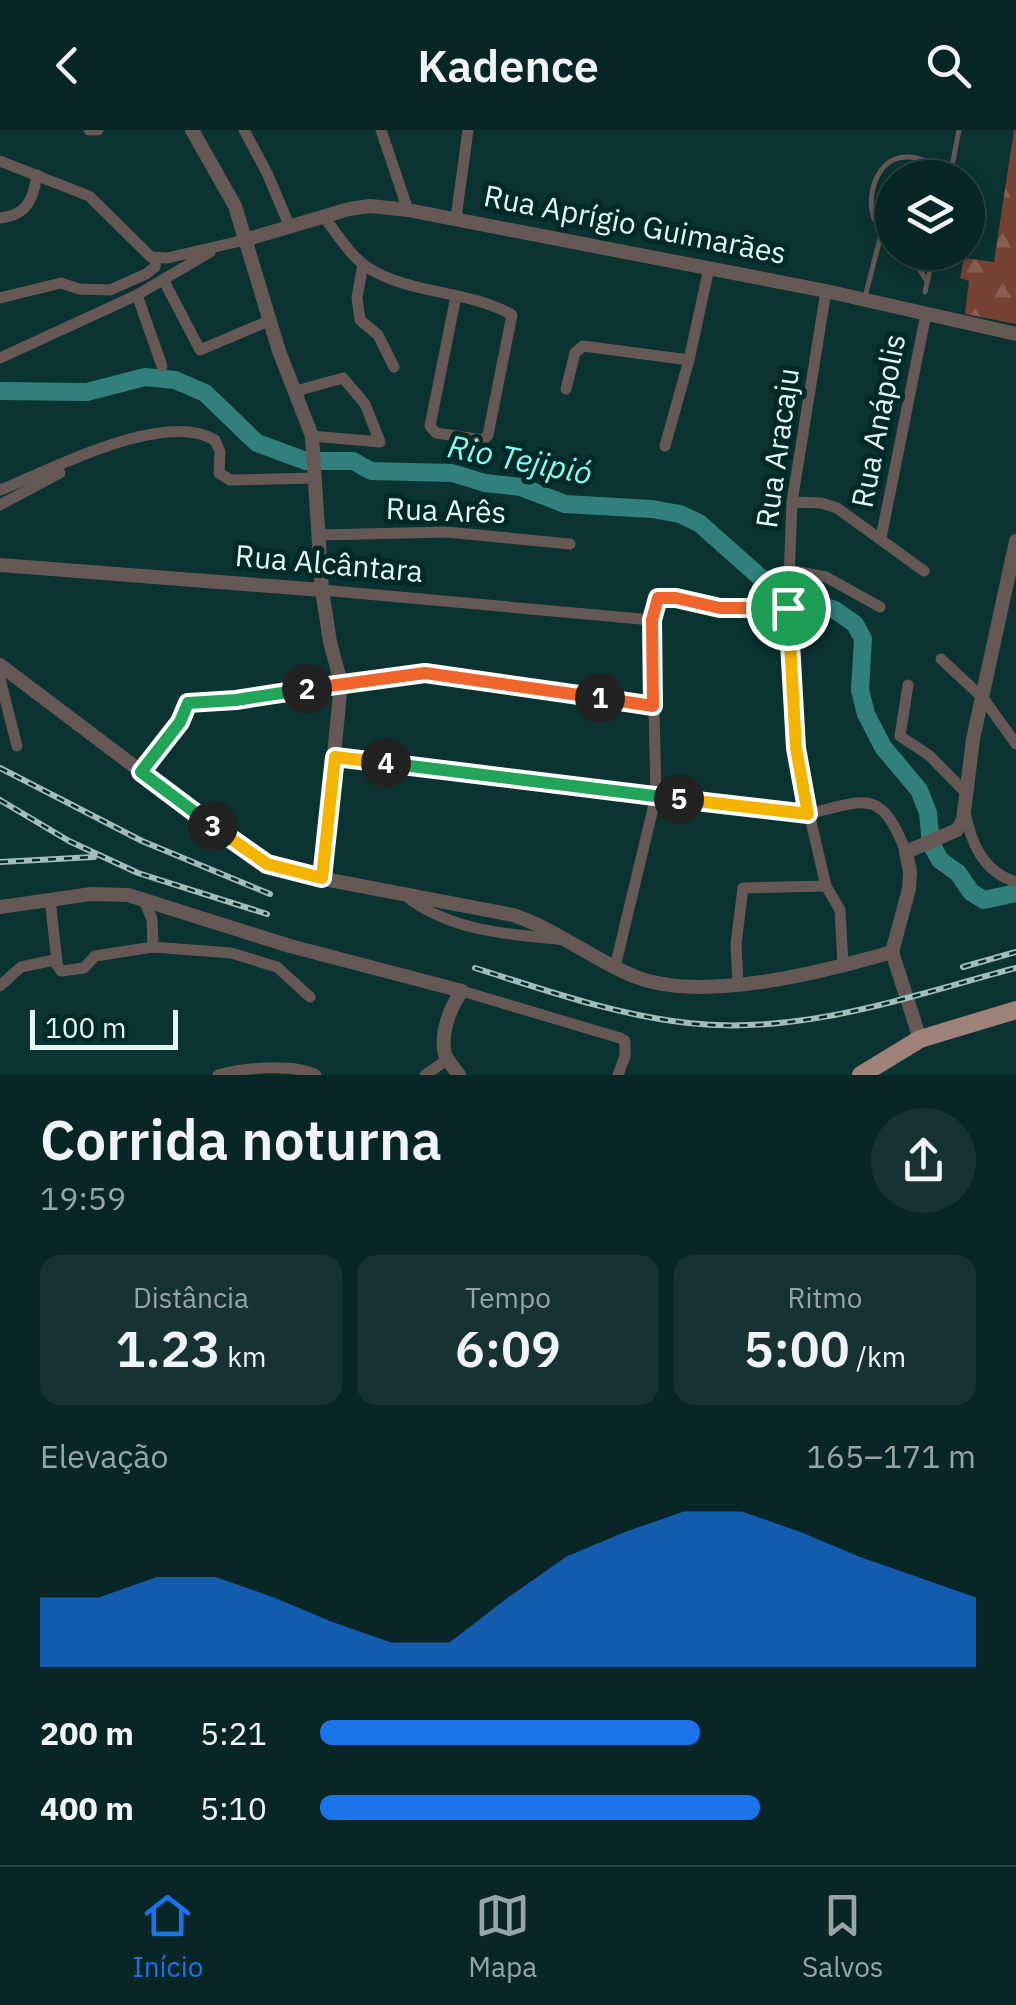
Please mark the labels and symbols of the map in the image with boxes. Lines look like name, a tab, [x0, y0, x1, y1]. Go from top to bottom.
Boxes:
street label: Rua Aprígio Guimarães	[481, 175, 790, 272]
street label: Rua Anápolis	[842, 331, 913, 511]
street label: Rua Aracaju	[746, 365, 807, 530]
water label: Rio Tejipió	[444, 424, 596, 494]
street label: Rua Arês	[385, 488, 507, 531]
street label: Rua Alcântara	[234, 535, 425, 590]
pin	[746, 566, 831, 651]
pin: 2	[282, 664, 332, 714]
pin: 1	[575, 673, 625, 723]
pin: 4	[361, 738, 411, 788]
pin: 5	[654, 774, 704, 824]
pin: 3	[188, 801, 238, 851]
scale bar	[30, 1005, 178, 1050]

